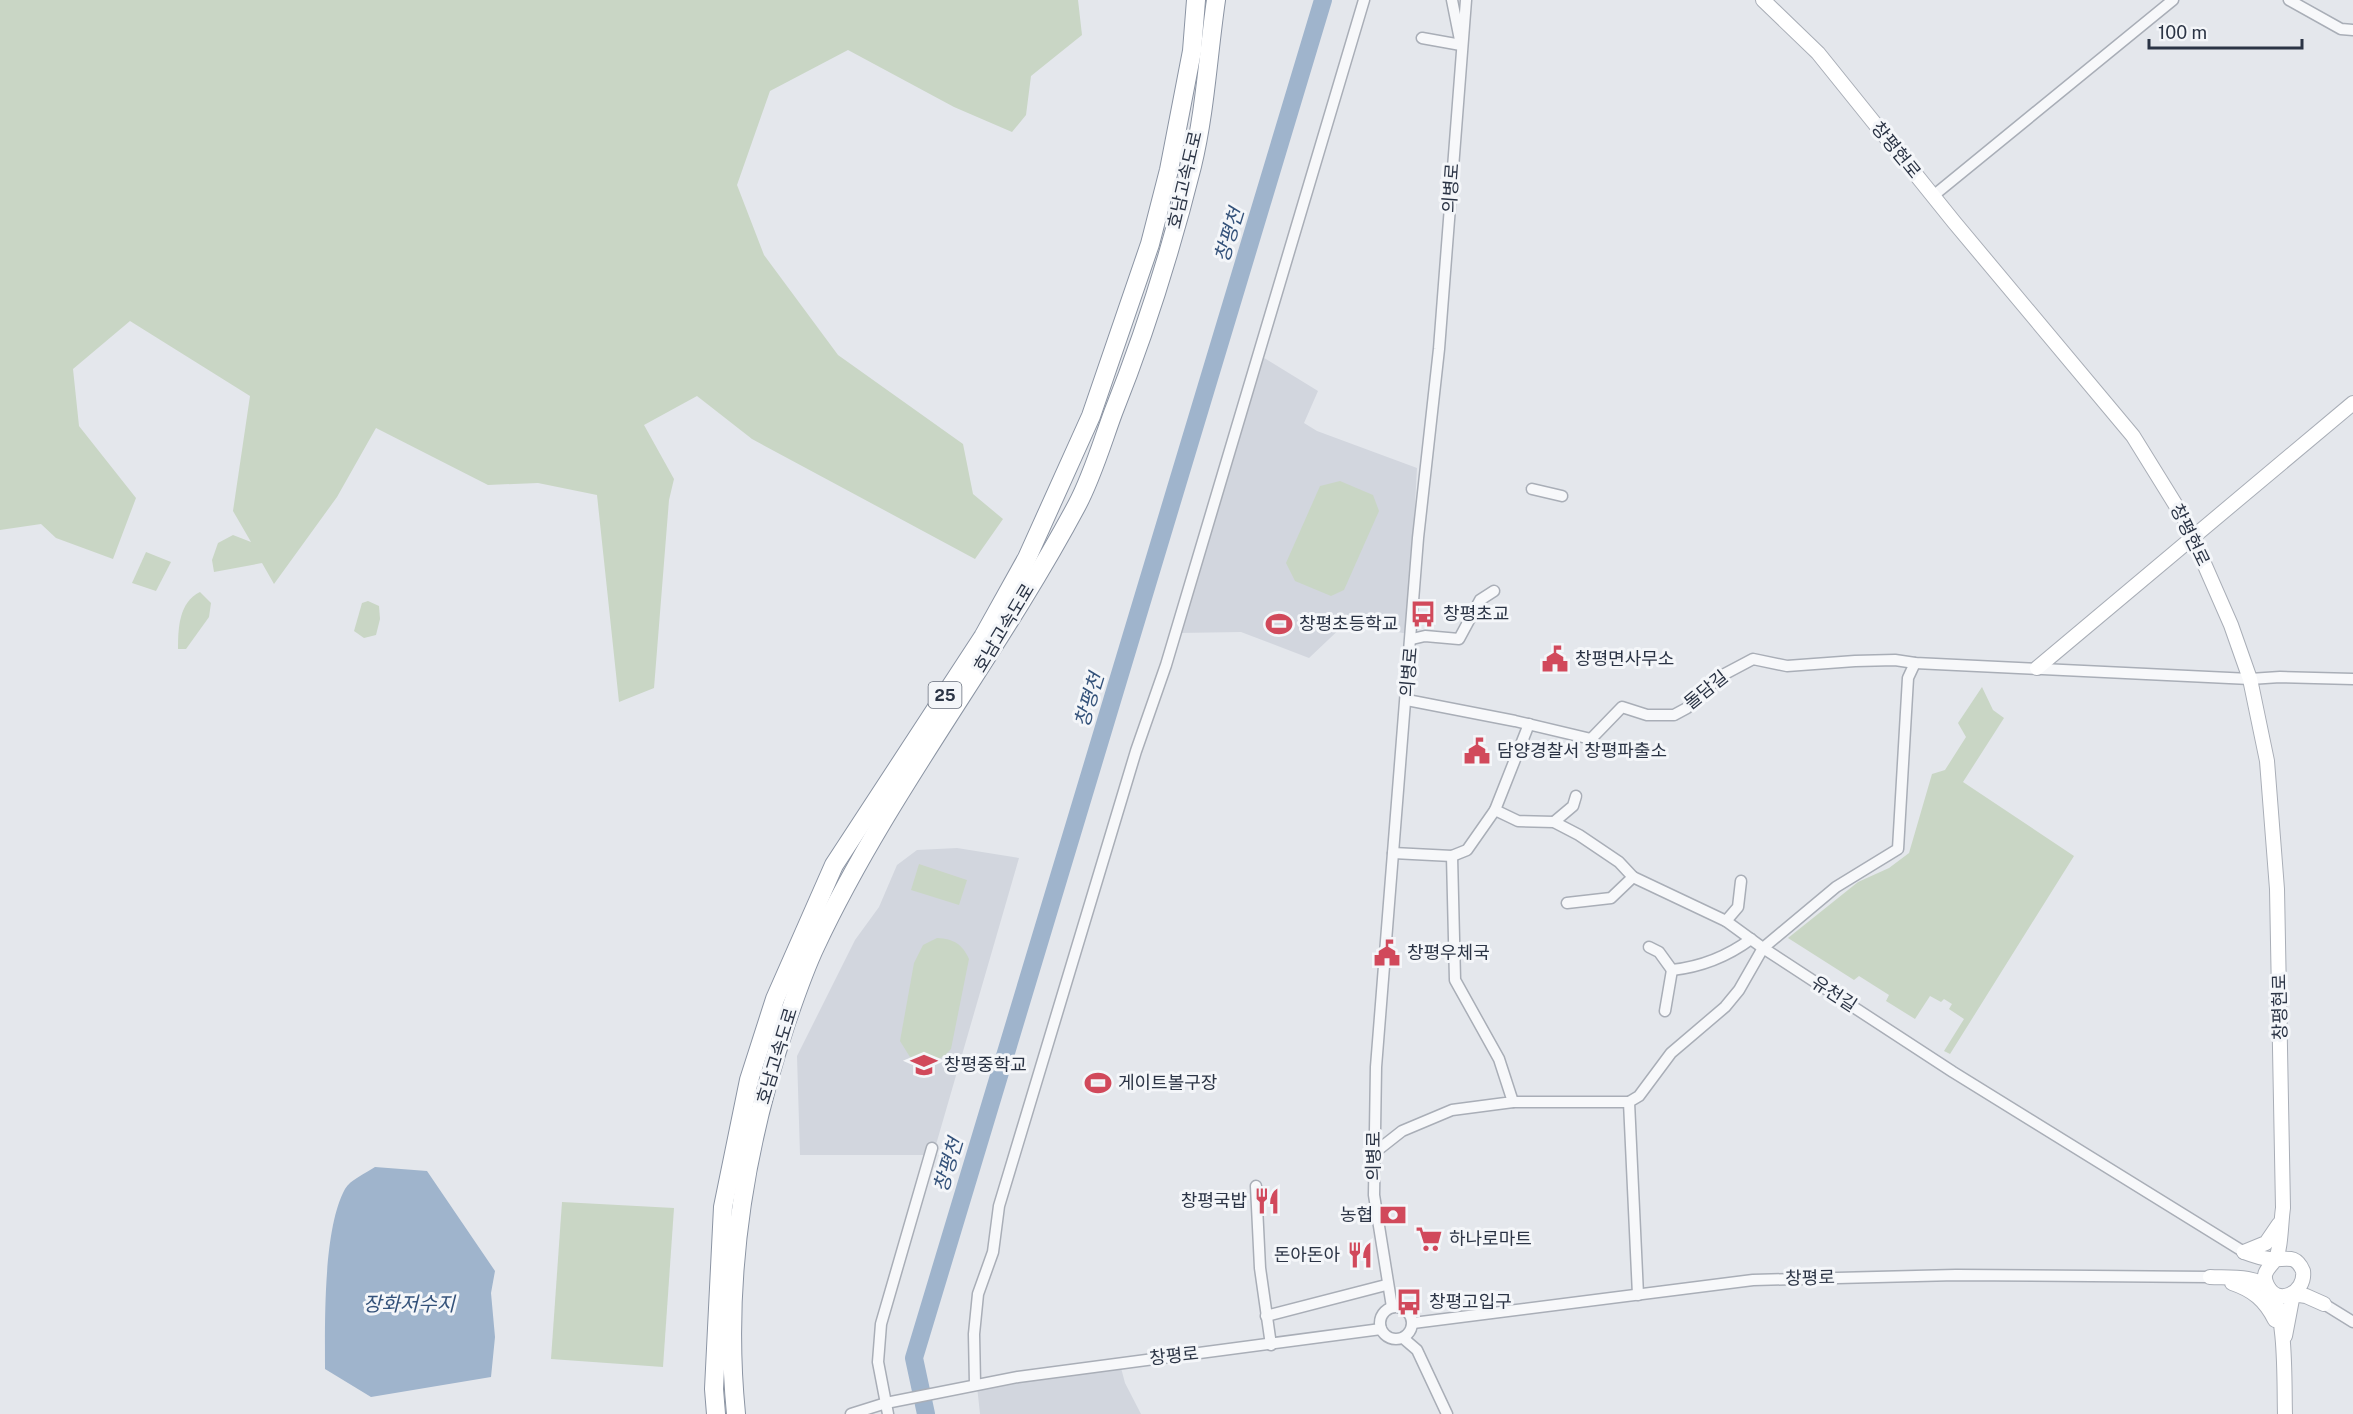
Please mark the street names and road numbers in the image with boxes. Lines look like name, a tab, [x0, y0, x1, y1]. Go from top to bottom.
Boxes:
street label: 창평현로	[1867, 117, 1925, 182]
street label: 호남고속도로	[1163, 129, 1206, 231]
street label: 의병로	[1438, 162, 1463, 213]
street label: 창평현로	[2166, 500, 2214, 569]
street label: 호남고속도로	[969, 580, 1038, 676]
street label: 의병로	[1396, 646, 1421, 698]
street label: 돌담길	[1680, 666, 1732, 713]
road number: 25	[928, 682, 962, 708]
street label: 유천길	[1808, 971, 1861, 1016]
street label: 창평현로	[2268, 974, 2291, 1040]
street label: 호남고속도로	[752, 1005, 801, 1106]
street label: 의병로	[1363, 1131, 1384, 1181]
street label: 창평로	[1785, 1267, 1835, 1288]
street label: 창평로	[1148, 1342, 1200, 1369]

